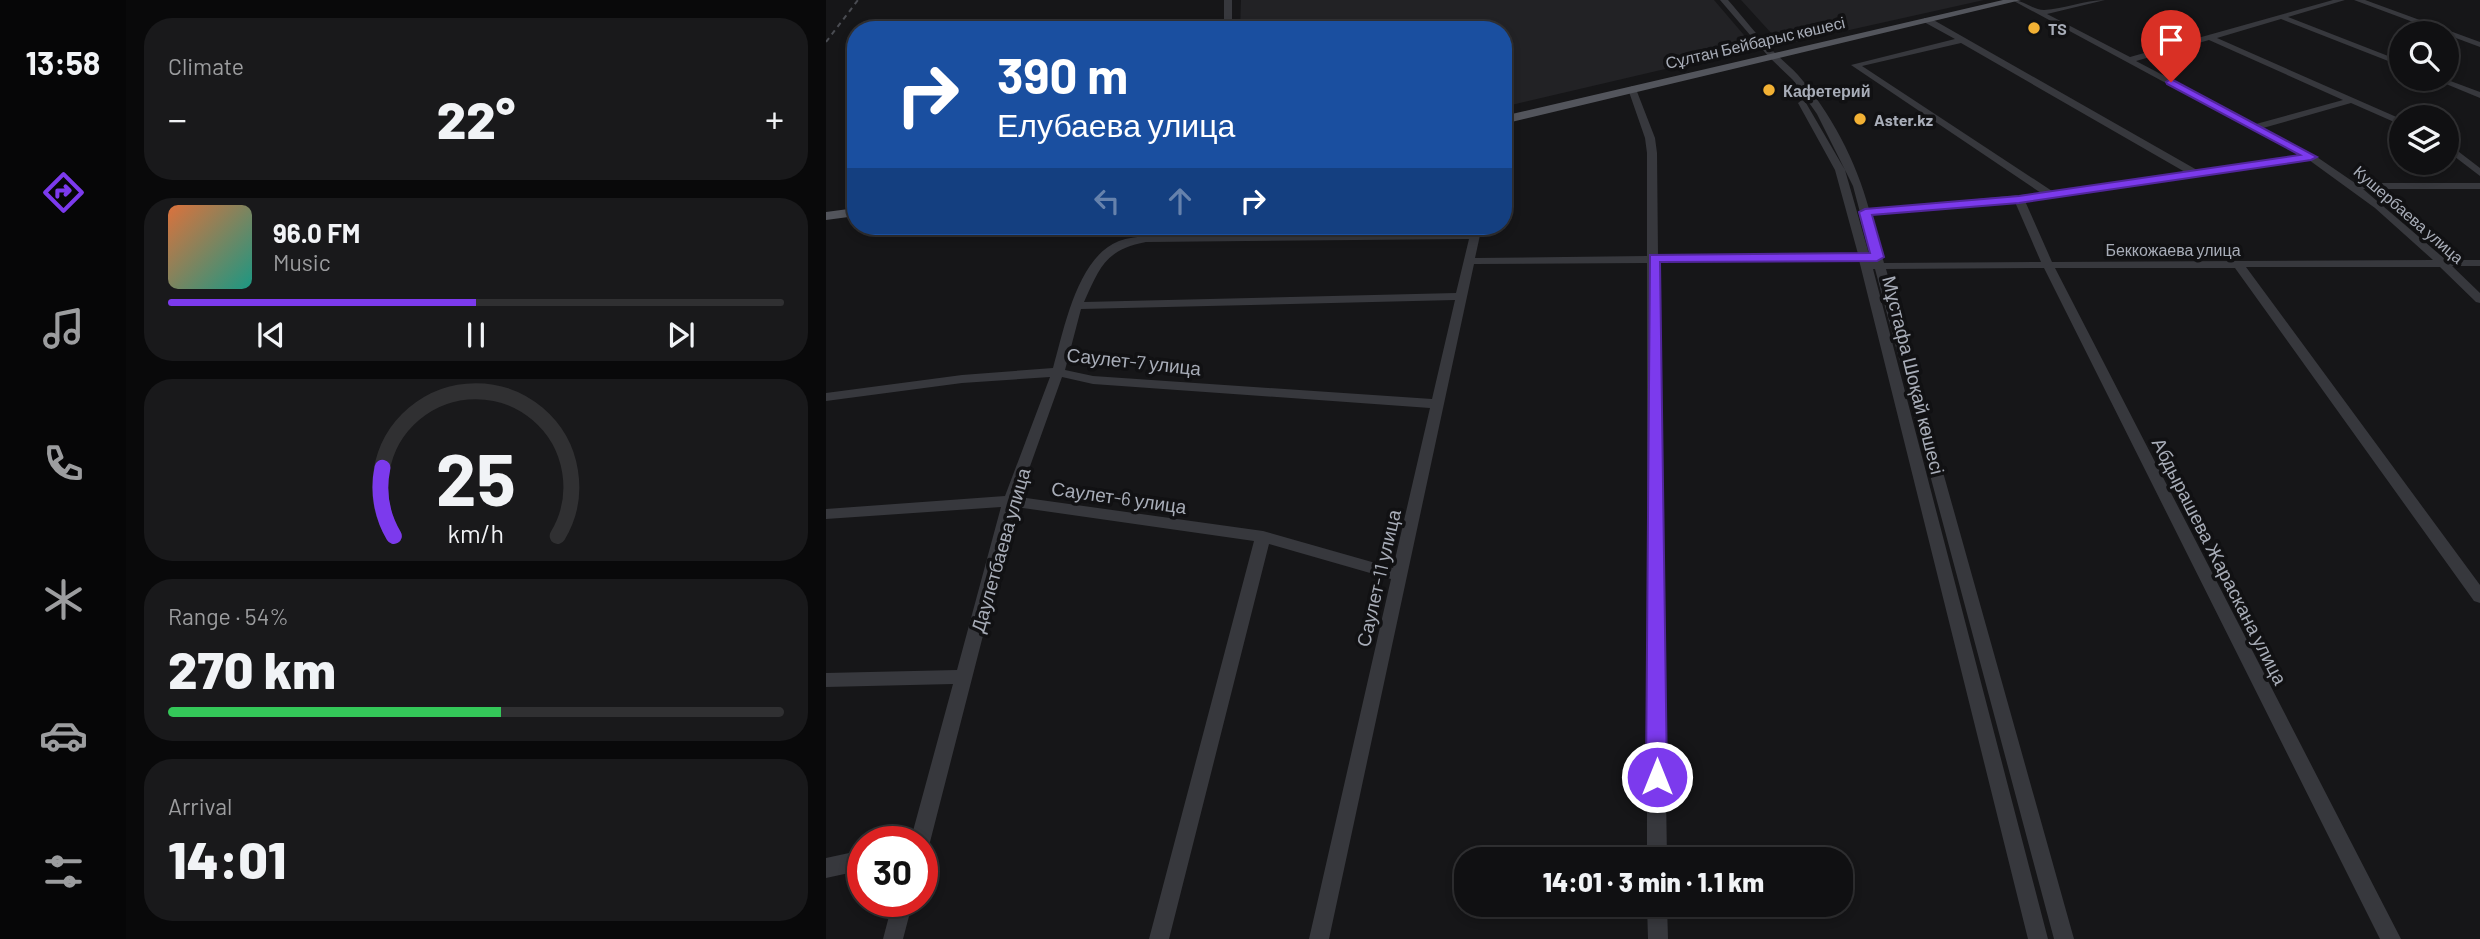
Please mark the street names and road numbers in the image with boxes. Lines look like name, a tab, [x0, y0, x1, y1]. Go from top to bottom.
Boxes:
street label: Сұлтан Бейбарыс көшесі	[1663, 12, 1847, 72]
street label: Кушербаева улица	[2350, 161, 2468, 267]
street label: Беккожаева улица	[2105, 240, 2241, 259]
street label: Мұстафа Шоқай көшесі	[1878, 273, 1950, 477]
street label: Саулет-7 улица	[1066, 343, 1203, 380]
street label: Абдырашева Жараскана улица	[2148, 434, 2293, 689]
street label: Даулетбаева улица	[966, 465, 1035, 635]
street label: Саулет-6 улица	[1050, 476, 1189, 518]
street label: Саулет-11 улица	[1351, 507, 1405, 649]

